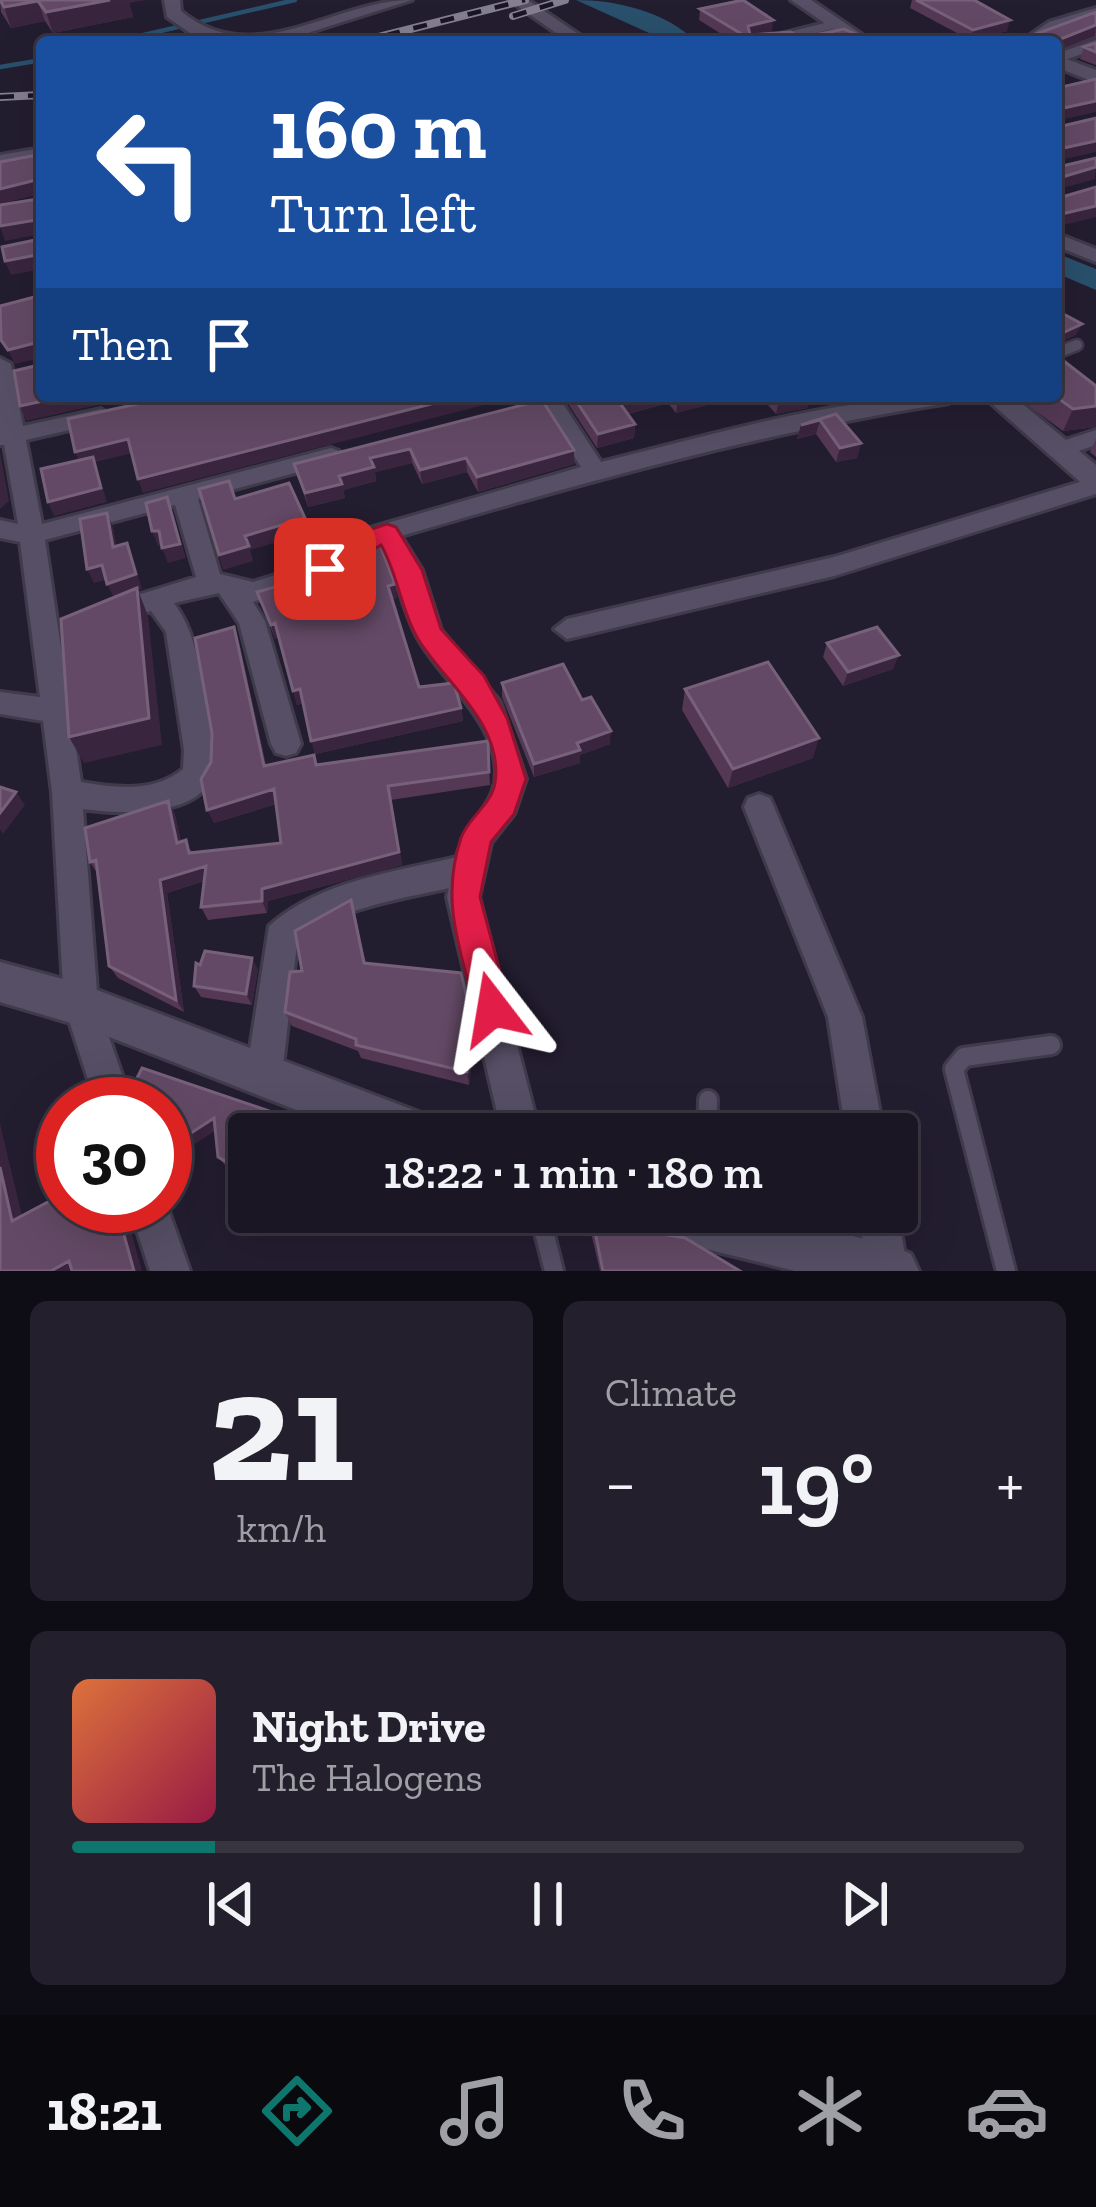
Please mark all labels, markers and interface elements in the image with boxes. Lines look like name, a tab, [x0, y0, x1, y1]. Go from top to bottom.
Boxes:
text: 160 m	[270, 79, 487, 180]
icon: left	[72, 84, 228, 240]
text: Turn left	[270, 181, 477, 246]
icon: arrive	[196, 312, 262, 378]
text: Then	[72, 318, 172, 372]
pin	[274, 518, 376, 620]
icon: arrive	[292, 536, 358, 602]
position arrow	[430, 946, 556, 1072]
speed limit sign: 30	[36, 1077, 192, 1233]
text: 18:22 · 1 min · 180 m	[383, 1146, 763, 1200]
text: 21	[208, 1333, 355, 1520]
text: Climate	[605, 1369, 737, 1416]
text: 19°	[758, 1429, 874, 1537]
text: −	[605, 1444, 636, 1523]
text: +	[996, 1444, 1024, 1523]
text: km/h	[237, 1505, 326, 1552]
text: Night Drive	[252, 1700, 486, 1754]
text: The Halogens	[252, 1754, 483, 1801]
icon: previous	[198, 1871, 264, 1937]
icon: pause	[515, 1871, 581, 1937]
icon: next	[832, 1871, 898, 1937]
icon: directions	[255, 2069, 339, 2153]
icon: music	[433, 2069, 517, 2153]
icon: phone	[610, 2069, 694, 2153]
icon: climate	[788, 2069, 872, 2153]
icon: car	[965, 2069, 1049, 2153]
text: 18:21	[47, 2079, 162, 2144]

